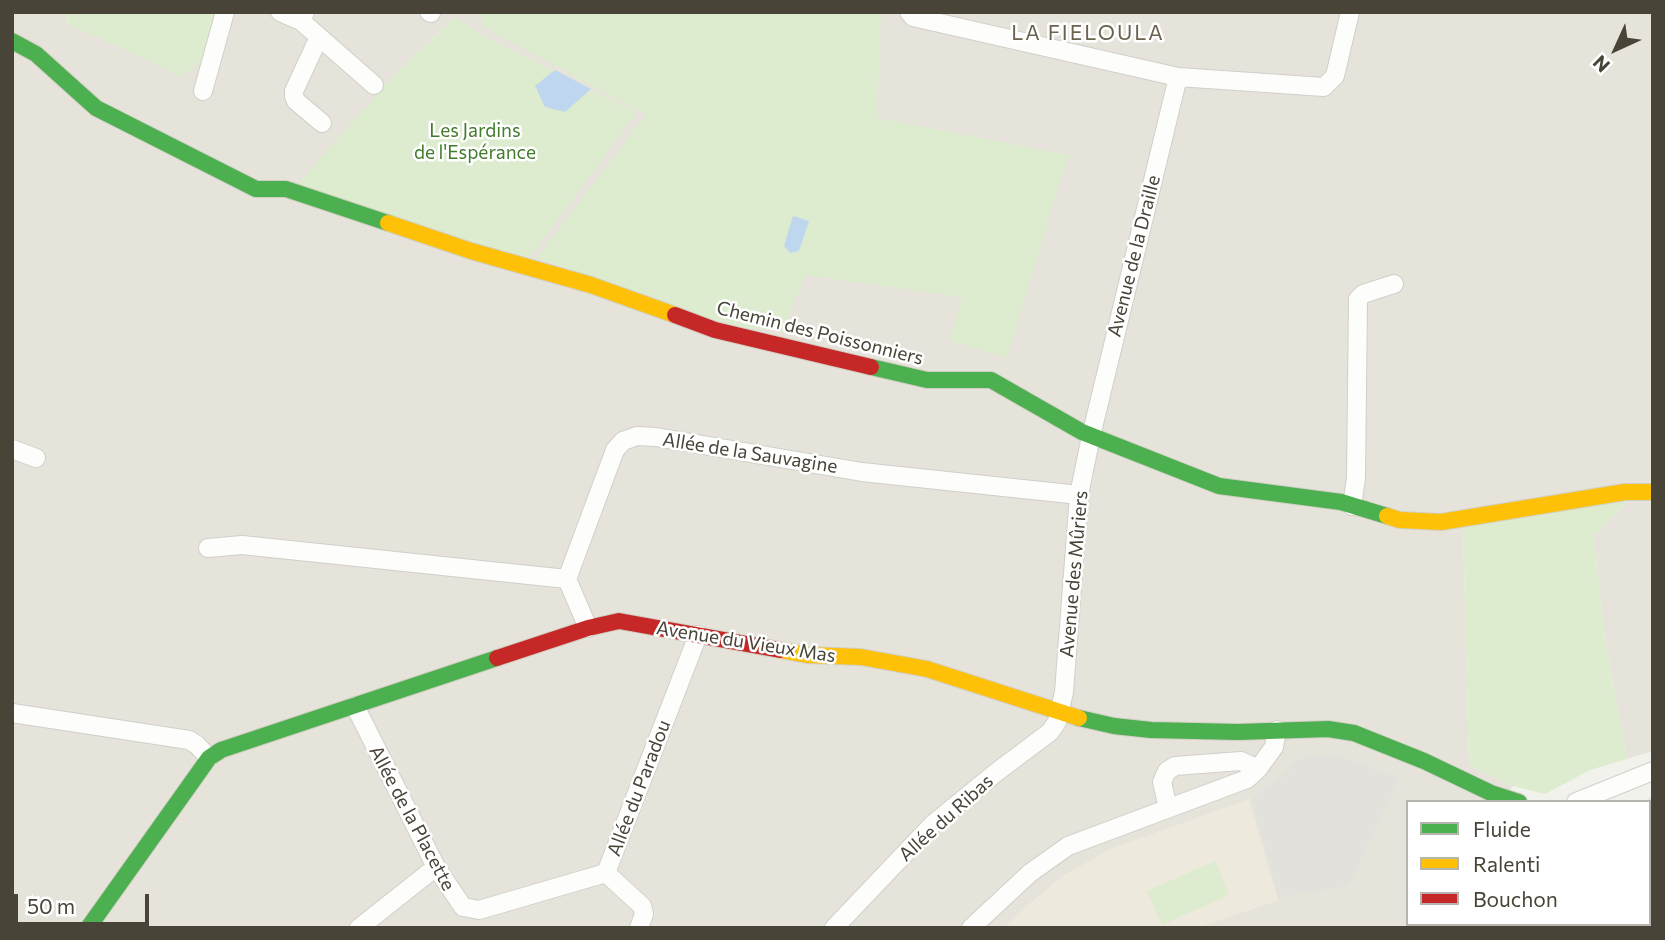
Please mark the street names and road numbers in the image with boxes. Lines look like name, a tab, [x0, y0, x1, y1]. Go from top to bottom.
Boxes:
street label: Avenue de la Draille	[1103, 173, 1165, 339]
street label: Chemin des Poissonniers	[714, 296, 926, 370]
street label: Allée de la Sauvagine	[661, 428, 839, 478]
street label: Avenue des Mûriers	[1055, 490, 1093, 658]
street label: Avenue du Vieux Mas	[655, 617, 837, 667]
street label: Allée du Paradou	[603, 717, 675, 859]
street label: Allée de la Placette	[364, 742, 460, 894]
street label: Allée du Ribas	[894, 770, 998, 866]

